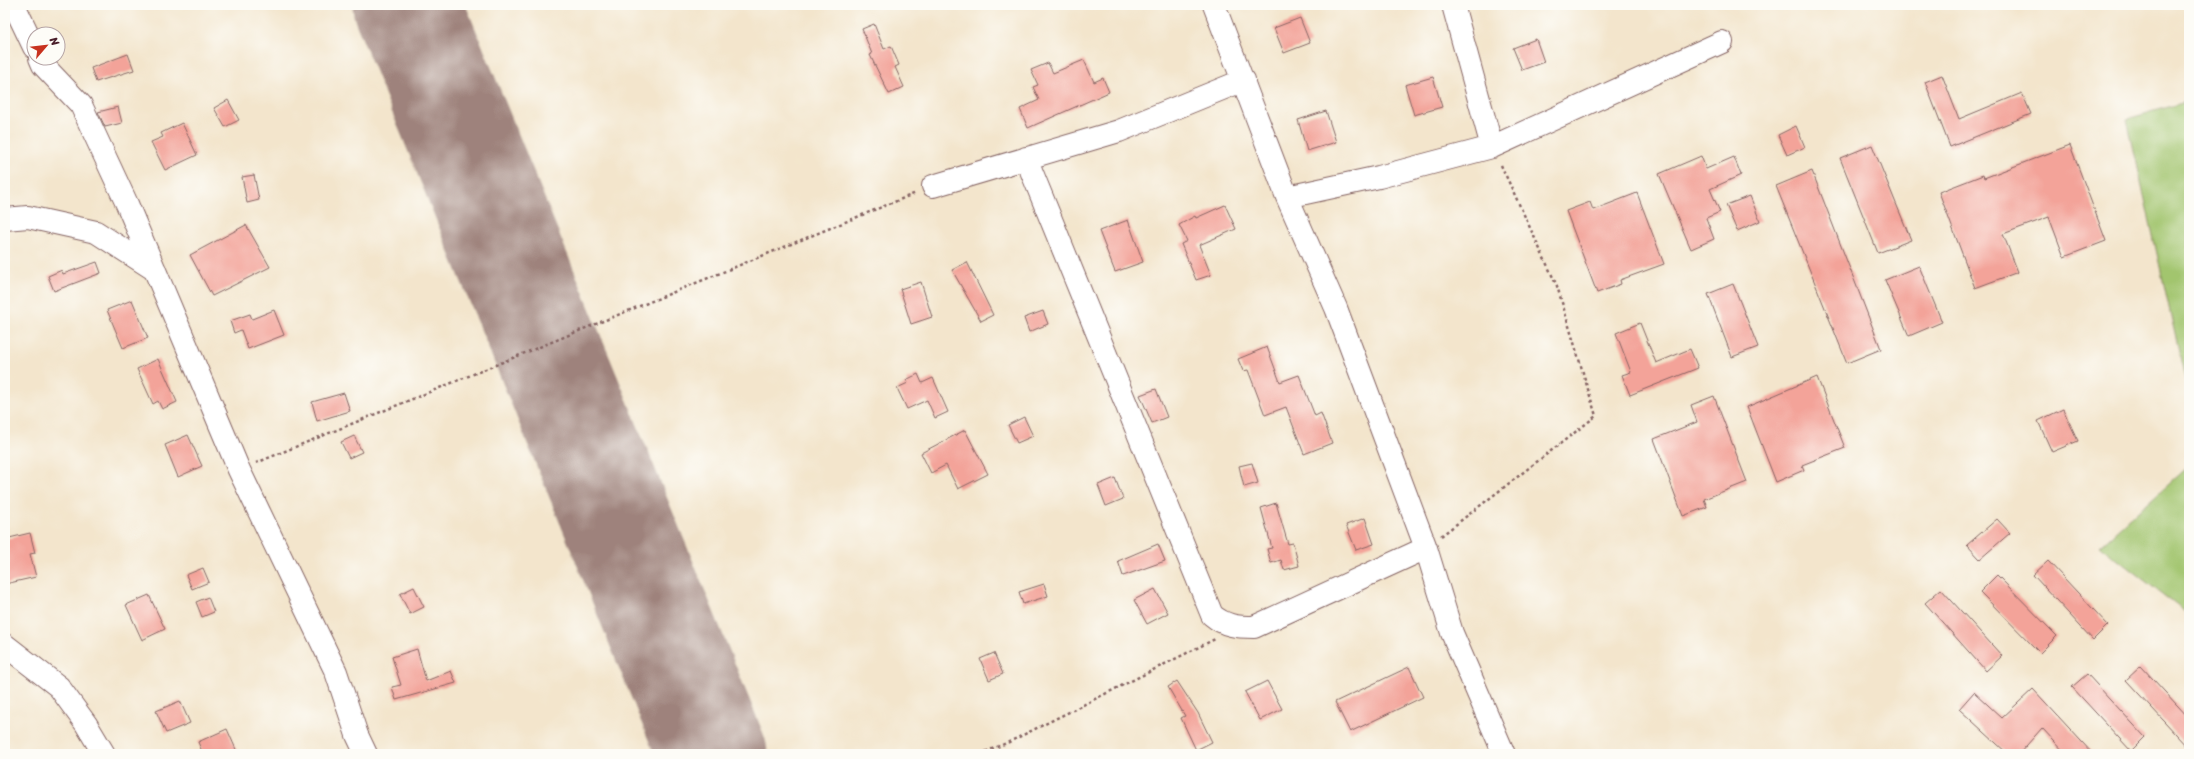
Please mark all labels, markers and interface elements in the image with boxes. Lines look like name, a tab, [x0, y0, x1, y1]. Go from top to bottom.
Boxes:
north arrow	[26, 26, 66, 66]
text: N	[44, 33, 65, 50]

